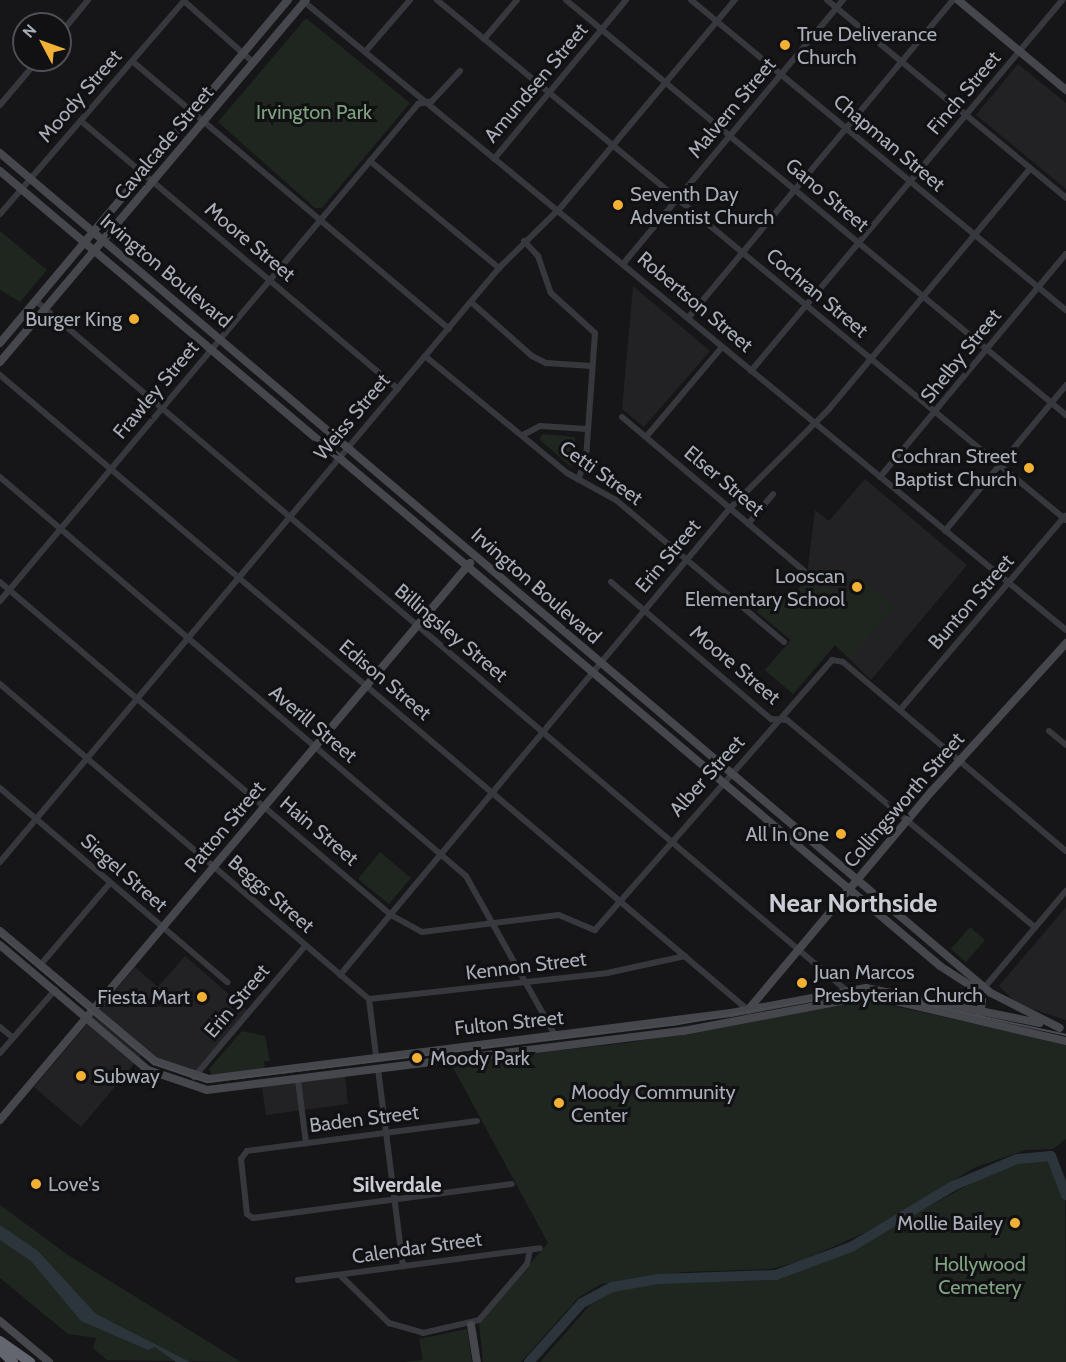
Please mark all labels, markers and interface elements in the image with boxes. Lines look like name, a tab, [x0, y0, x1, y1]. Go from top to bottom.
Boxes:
north arrow	[12, 12, 72, 72]
street label: Amundsen Street	[479, 19, 593, 147]
text: N	[19, 21, 40, 42]
place label: True Deliverance Church	[797, 22, 937, 69]
marker: True Deliverance Church	[778, 38, 792, 52]
street label: Moody Street	[33, 45, 127, 147]
street label: Finch Street	[922, 46, 1006, 140]
street label: Malvern Street	[683, 53, 781, 163]
street label: Cavalcade Street	[109, 81, 219, 205]
street label: Chapman Street	[828, 89, 950, 197]
park label: Irvington Park	[256, 100, 372, 124]
street label: Gano Street	[781, 153, 873, 237]
place label: Seventh Day Adventist Church	[630, 182, 774, 229]
street label: Moore Street	[200, 197, 300, 287]
marker: Seventh Day Adventist Church	[611, 198, 625, 212]
street label: Irvington Boulevard	[95, 209, 237, 333]
street label: Cochran Street	[761, 243, 873, 343]
street label: Robertson Street	[632, 247, 758, 357]
street label: Shelby Street	[916, 304, 1006, 408]
place label: Burger King	[25, 307, 122, 331]
marker: Burger King	[127, 312, 141, 326]
street label: Frawley Street	[108, 336, 204, 444]
street label: Weiss Street	[309, 369, 395, 465]
street label: Cetti Street	[555, 436, 647, 510]
street label: Elser Street	[679, 441, 769, 521]
place label: Cochran Street Baptist Church	[891, 444, 1017, 491]
marker: Cochran Street Baptist Church	[1022, 461, 1036, 475]
street label: Erin Street	[630, 514, 706, 598]
street label: Irvington Boulevard	[466, 523, 606, 649]
street label: Bunton Street	[923, 550, 1019, 654]
place label: Looscan Elementary School	[685, 564, 845, 611]
street label: Billingsley Street	[390, 579, 512, 687]
marker: Looscan Elementary School	[850, 580, 864, 594]
street label: Moore Street	[685, 620, 785, 710]
street label: Edison Street	[334, 635, 436, 725]
street label: Averill Street	[264, 680, 362, 768]
street label: Collingsworth Street	[839, 727, 969, 873]
street label: Alber Street	[664, 731, 750, 821]
street label: Patton Street	[180, 776, 270, 878]
street label: Hain Street	[275, 791, 363, 871]
place label: All In One	[746, 822, 829, 846]
marker: All In One	[834, 827, 848, 841]
street label: Siegel Street	[76, 829, 172, 917]
street label: Beggs Street	[223, 850, 319, 938]
district label: Near Northside	[769, 888, 937, 920]
street label: Kennon Street	[464, 947, 588, 985]
street label: Erin Street	[199, 959, 275, 1043]
place label: Juan Marcos Presbyterian Church	[814, 960, 983, 1007]
marker: Juan Marcos Presbyterian Church	[795, 976, 809, 990]
place label: Fiesta Mart	[97, 985, 190, 1009]
marker: Fiesta Mart	[195, 990, 209, 1004]
street label: Fulton Street	[453, 1005, 565, 1041]
place label: Moody Park	[430, 1046, 530, 1070]
marker: Moody Park	[408, 1049, 426, 1067]
place label: Subway	[93, 1064, 160, 1088]
marker: Subway	[74, 1069, 88, 1083]
place label: Moody Community Center	[571, 1080, 736, 1127]
marker: Moody Community Center	[552, 1096, 566, 1110]
street label: Baden Street	[308, 1100, 420, 1138]
place label: Love's	[48, 1172, 100, 1196]
district label: Silverdale	[353, 1172, 441, 1198]
marker: Love's	[29, 1177, 43, 1191]
place label: Mollie Bailey	[897, 1211, 1003, 1235]
marker: Mollie Bailey	[1008, 1216, 1022, 1230]
street label: Calendar Street	[351, 1227, 483, 1269]
park label: Hollywood Cemetery	[934, 1252, 1026, 1299]

